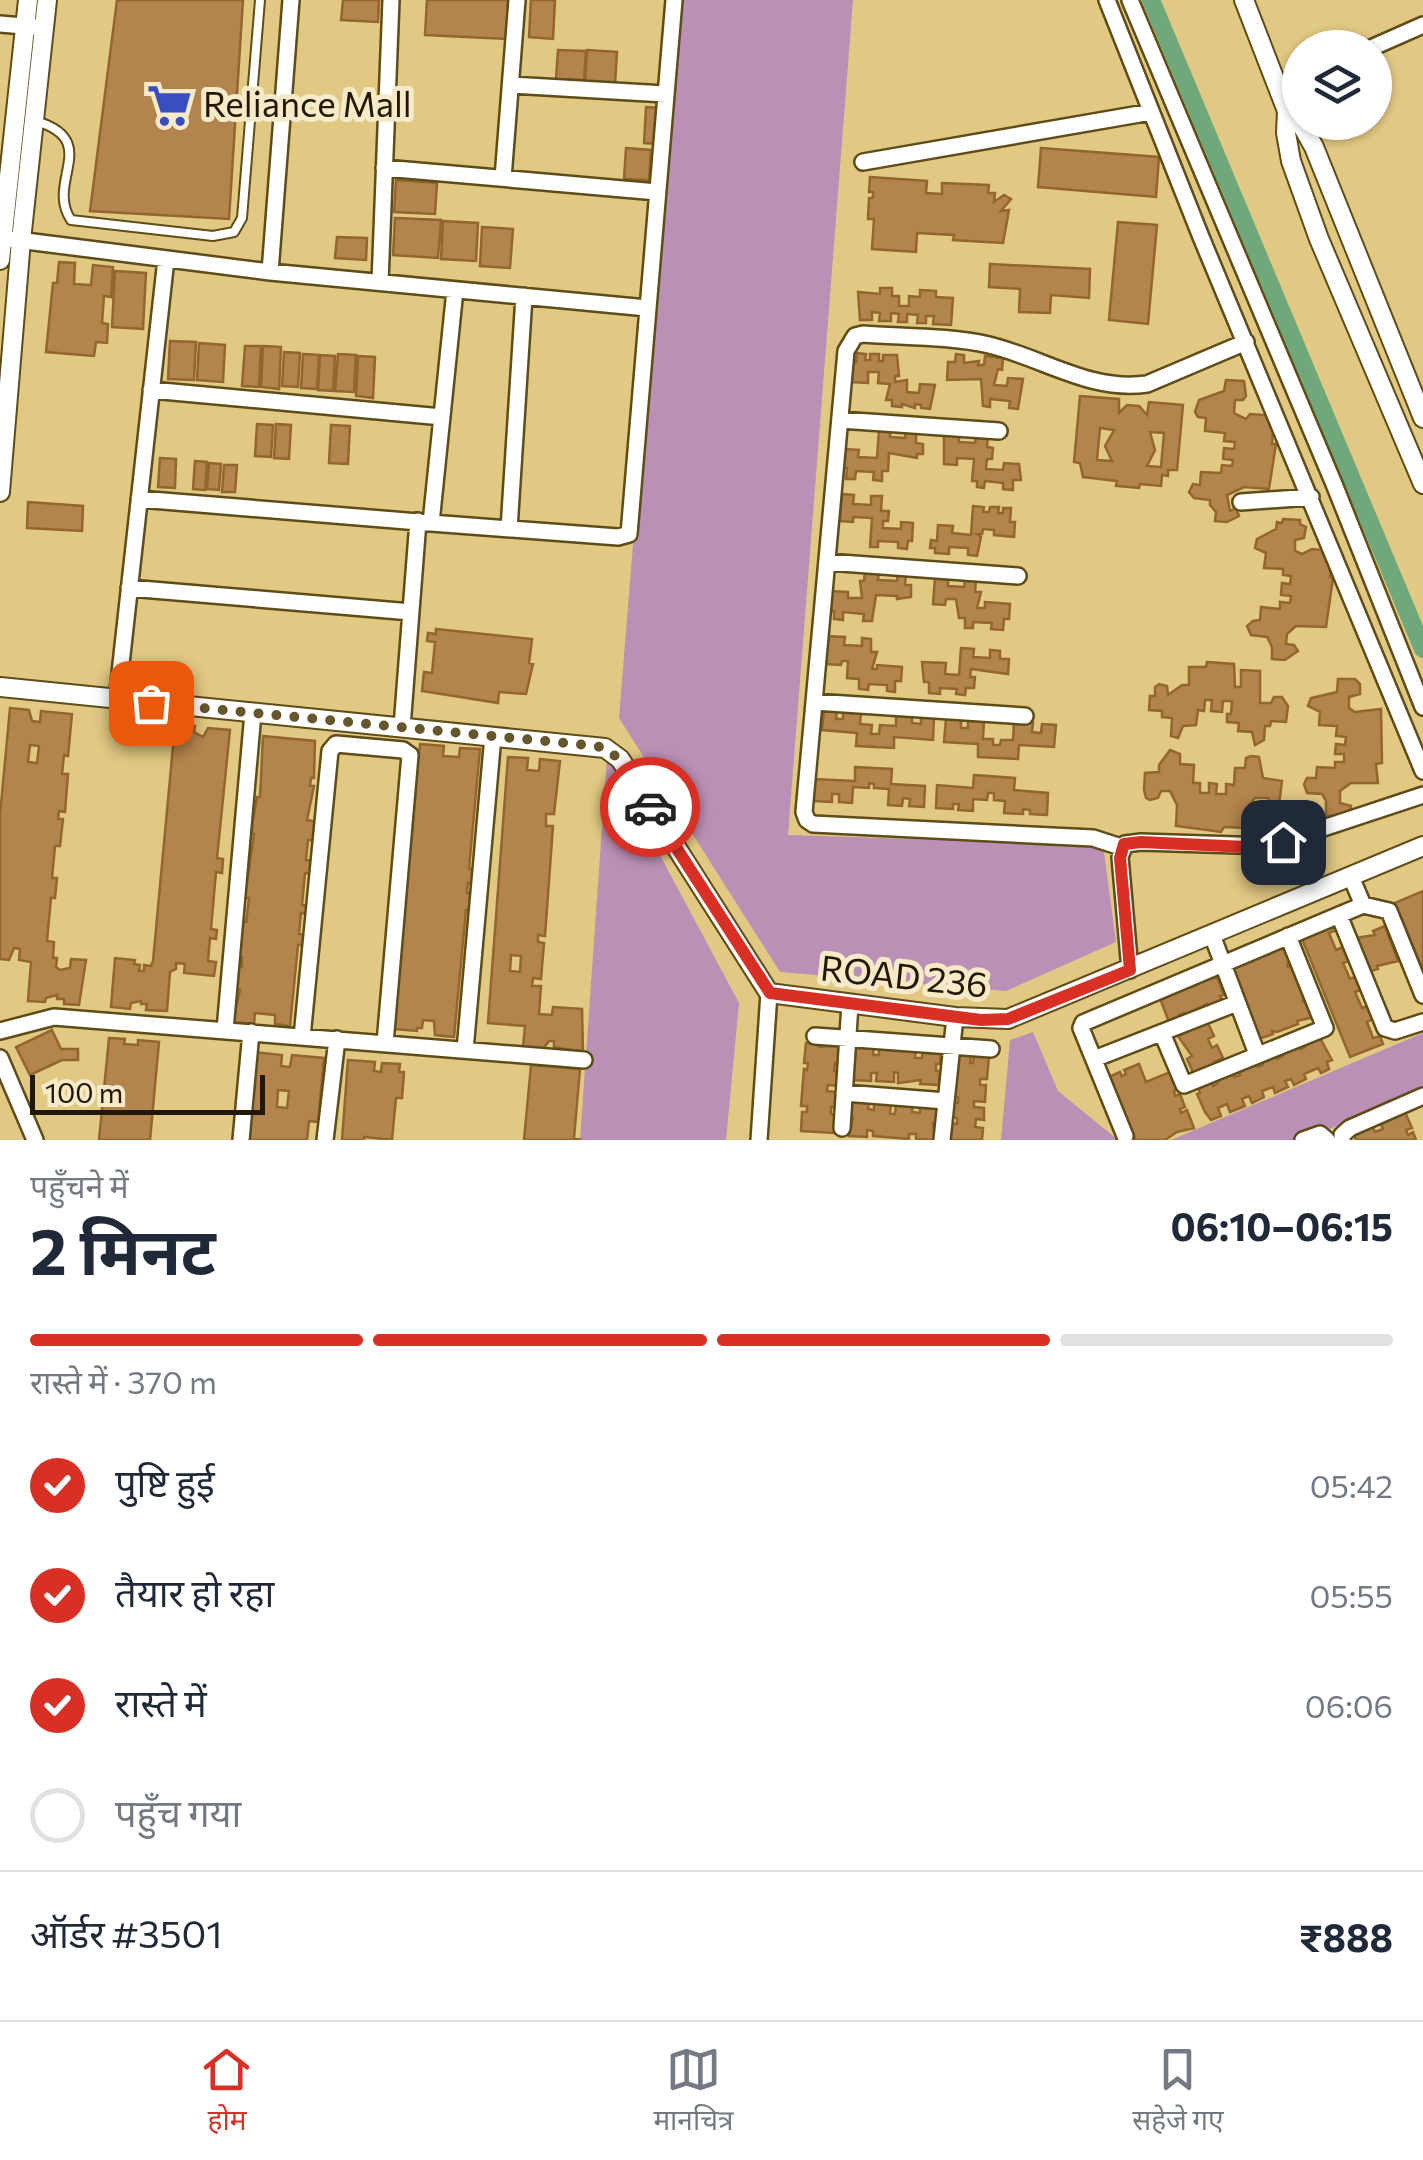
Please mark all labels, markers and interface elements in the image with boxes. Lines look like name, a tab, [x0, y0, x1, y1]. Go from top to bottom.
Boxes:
map controls	[1282, 30, 1392, 140]
button: layers	[1282, 30, 1392, 140]
supermarket icon: Reliance Mall	[146, 81, 194, 129]
place label: Reliance Mall	[203, 81, 412, 124]
pin	[109, 661, 194, 746]
icon: bag	[124, 676, 179, 731]
courier	[600, 757, 700, 857]
icon: car	[623, 780, 678, 835]
pin	[1241, 800, 1326, 885]
icon: home	[1256, 815, 1311, 870]
street label: ROAD 236	[819, 944, 990, 1005]
scale bar	[30, 1070, 265, 1114]
text: 100 m	[45, 1075, 123, 1109]
text: पहुँचने में	[30, 1165, 129, 1205]
text: 06:10–06:15	[1170, 1202, 1393, 1249]
text: 2 मिनट	[30, 1209, 216, 1288]
text: रास्ते में · 370 m	[30, 1361, 217, 1401]
icon: check	[30, 1458, 85, 1513]
text: पुष्टि हुई	[115, 1458, 215, 1505]
text: 05:42	[1310, 1465, 1393, 1505]
icon: check	[30, 1568, 85, 1623]
text: तैयार हो रहा	[115, 1568, 274, 1615]
text: 05:55	[1309, 1575, 1393, 1615]
icon: check	[30, 1678, 85, 1733]
text: रास्ते में	[115, 1678, 207, 1725]
text: 06:06	[1305, 1685, 1393, 1725]
text: पहुँच गया	[115, 1788, 241, 1835]
text: ऑर्डर #3501	[30, 1909, 223, 1956]
text: ₹888	[1299, 1913, 1393, 1960]
tab: होम	[199, 2042, 254, 2141]
tab: मानचित्र	[653, 2042, 733, 2141]
tab: सहेजे गए	[1132, 2042, 1224, 2141]

